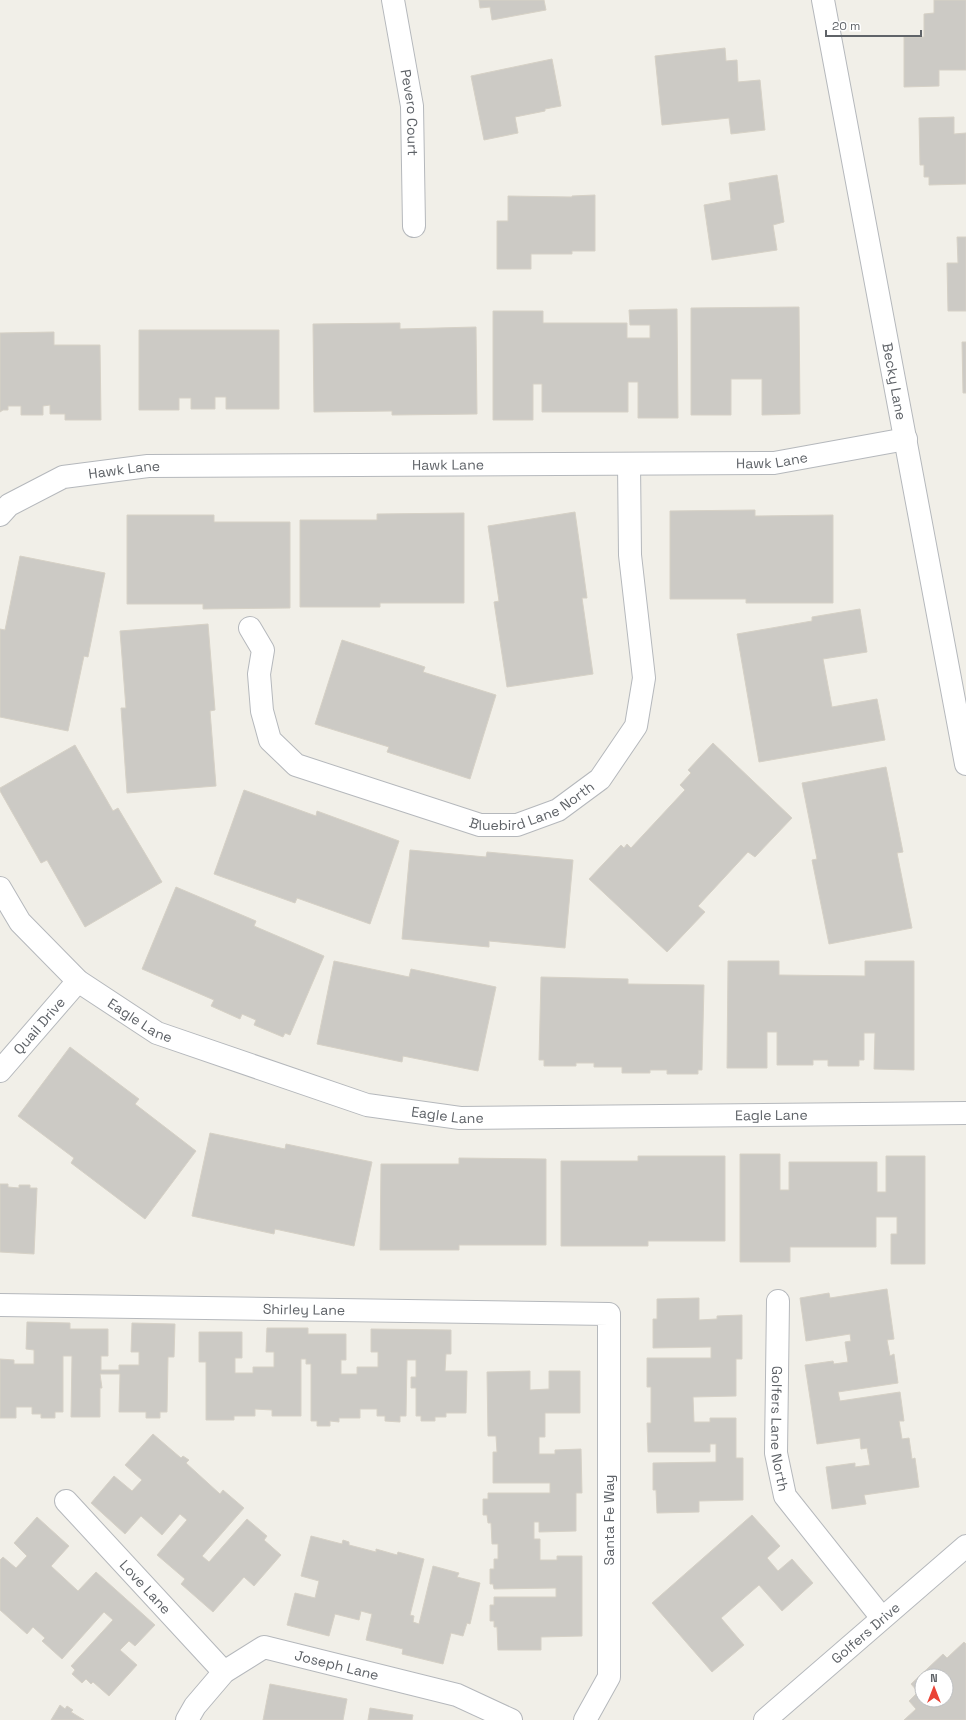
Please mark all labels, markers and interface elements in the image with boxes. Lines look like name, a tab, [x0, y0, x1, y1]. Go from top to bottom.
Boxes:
scale bar	[826, 12, 921, 38]
text: 20 m	[832, 18, 860, 34]
street label: Pevero Court	[397, 68, 422, 156]
street label: Becky Lane	[878, 341, 910, 422]
street label: Hawk Lane	[736, 448, 809, 472]
street label: Hawk Lane	[412, 455, 484, 474]
street label: Hawk Lane	[87, 457, 160, 483]
street label: Bluebird Lane North	[467, 777, 598, 834]
street label: Quail Drive	[10, 993, 69, 1058]
street label: Eagle Lane	[104, 994, 175, 1047]
street label: Eagle Lane	[410, 1102, 484, 1127]
street label: Eagle Lane	[735, 1106, 808, 1124]
street label: Shirley Lane	[263, 1300, 345, 1319]
street label: Golfers Lane North	[767, 1366, 793, 1493]
street label: Santa Fe Way	[600, 1475, 618, 1565]
street label: Love Lane	[116, 1556, 175, 1618]
street label: Golfers Drive	[827, 1598, 904, 1668]
street label: Joseph Lane	[293, 1646, 381, 1684]
north arrow	[914, 1668, 954, 1708]
text: N	[930, 1671, 938, 1685]

